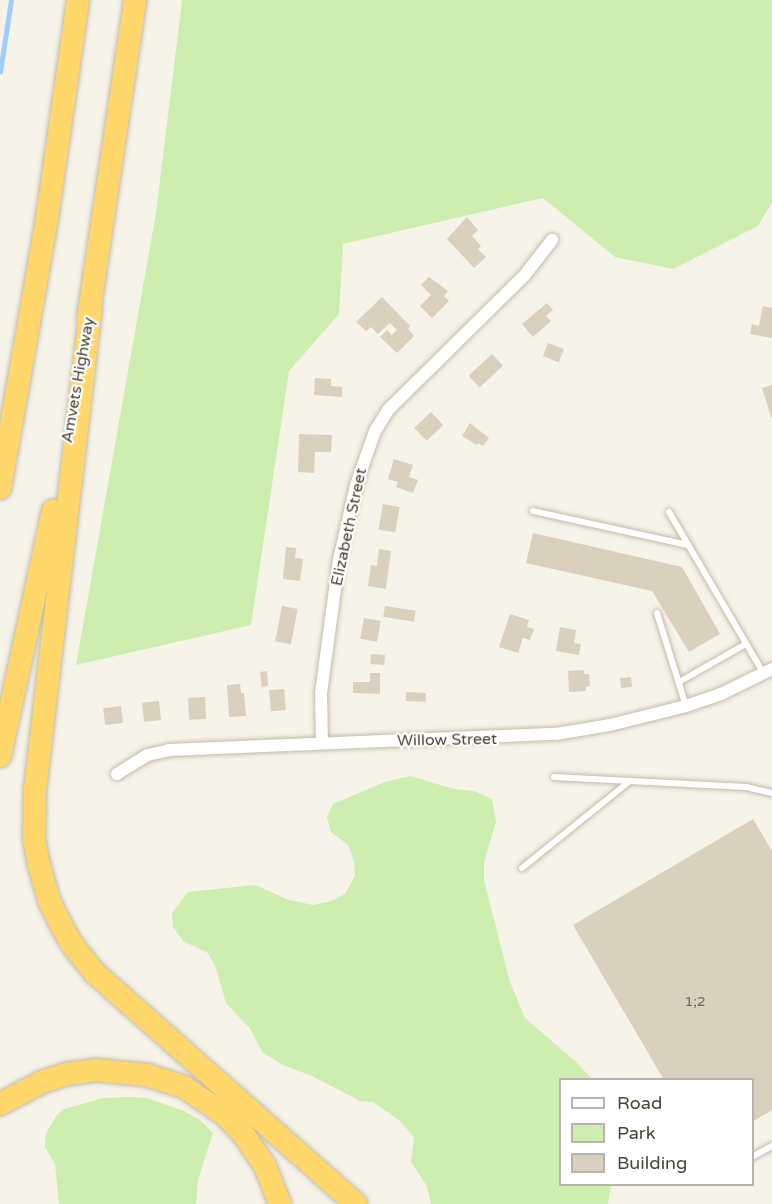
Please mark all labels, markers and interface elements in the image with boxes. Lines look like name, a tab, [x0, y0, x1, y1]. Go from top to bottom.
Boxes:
street label: Amvets Highway	[57, 316, 99, 444]
street label: Elizabeth Street	[327, 466, 371, 588]
street label: Willow Street	[397, 730, 497, 750]
house number: 1;2	[684, 994, 706, 1010]
legend	[559, 1078, 754, 1186]
text: Road	[617, 1092, 662, 1114]
text: Park	[617, 1122, 655, 1144]
text: Building	[617, 1152, 687, 1174]

